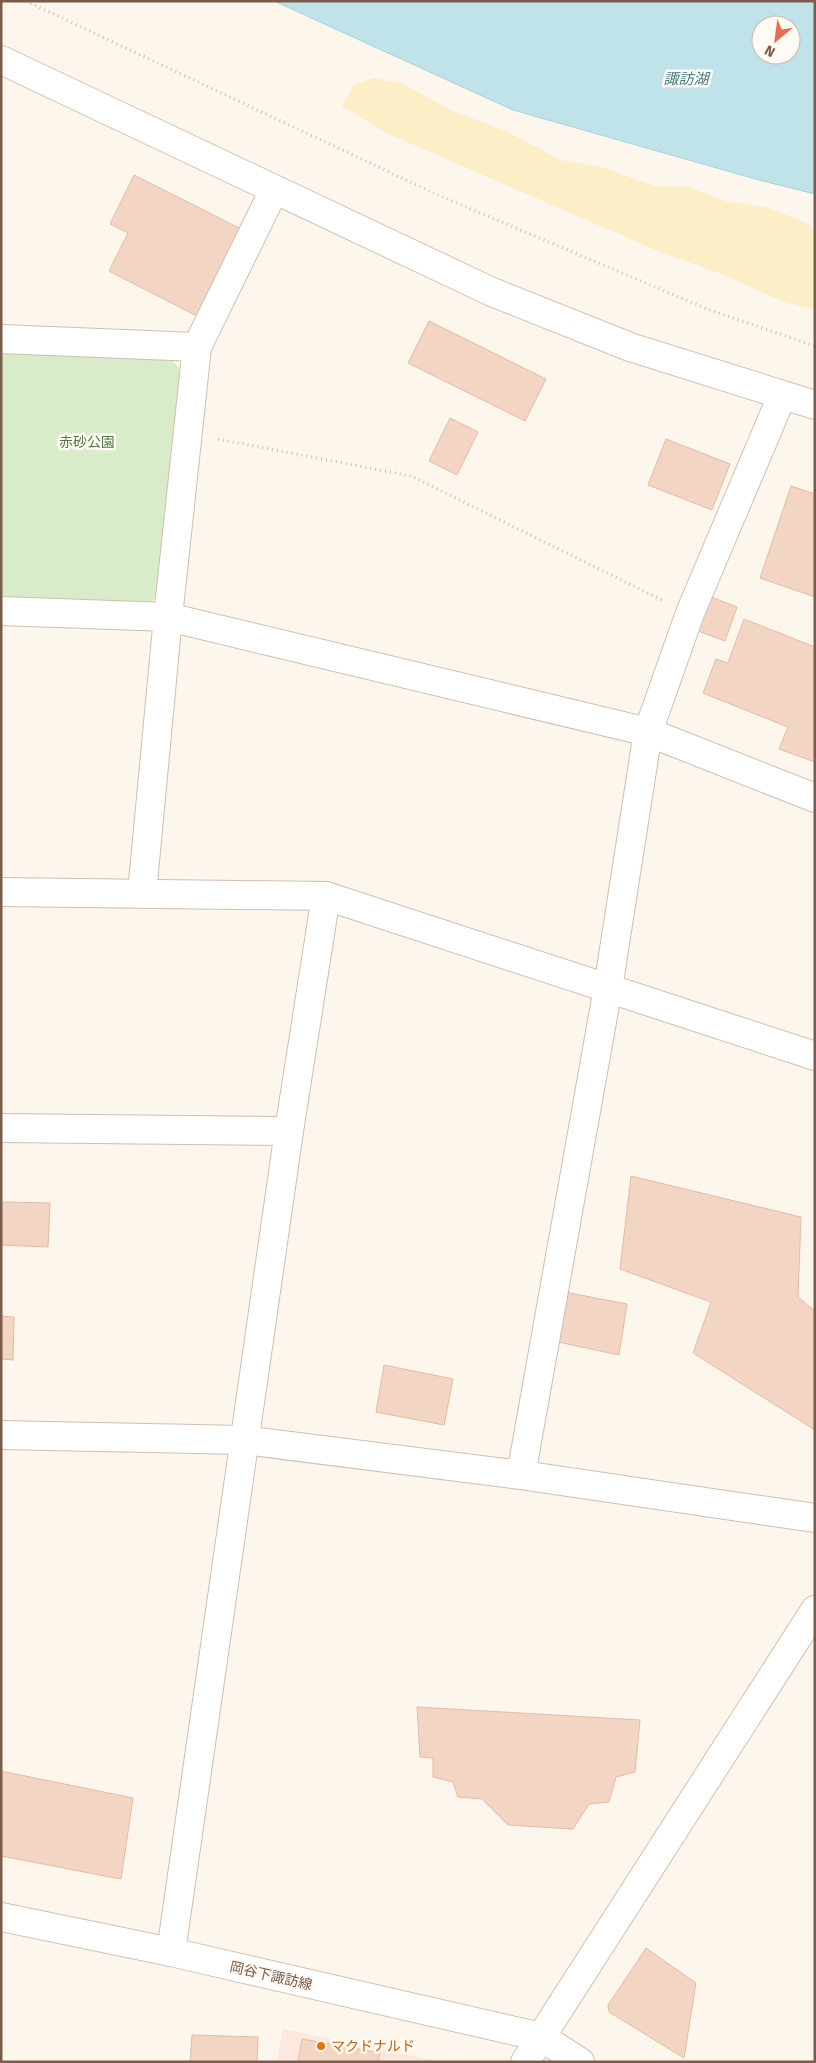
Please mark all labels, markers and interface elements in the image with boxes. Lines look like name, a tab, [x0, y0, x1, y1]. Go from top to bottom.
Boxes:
north arrow	[751, 15, 801, 65]
text: N	[762, 41, 778, 61]
water label: 諏訪湖	[663, 70, 710, 88]
park label: 赤砂公園	[59, 434, 115, 451]
street label: 岡谷下諏訪線	[228, 1958, 314, 1994]
place label: マクドナルド	[331, 2038, 415, 2055]
marker: マクドナルド	[315, 2040, 327, 2052]

